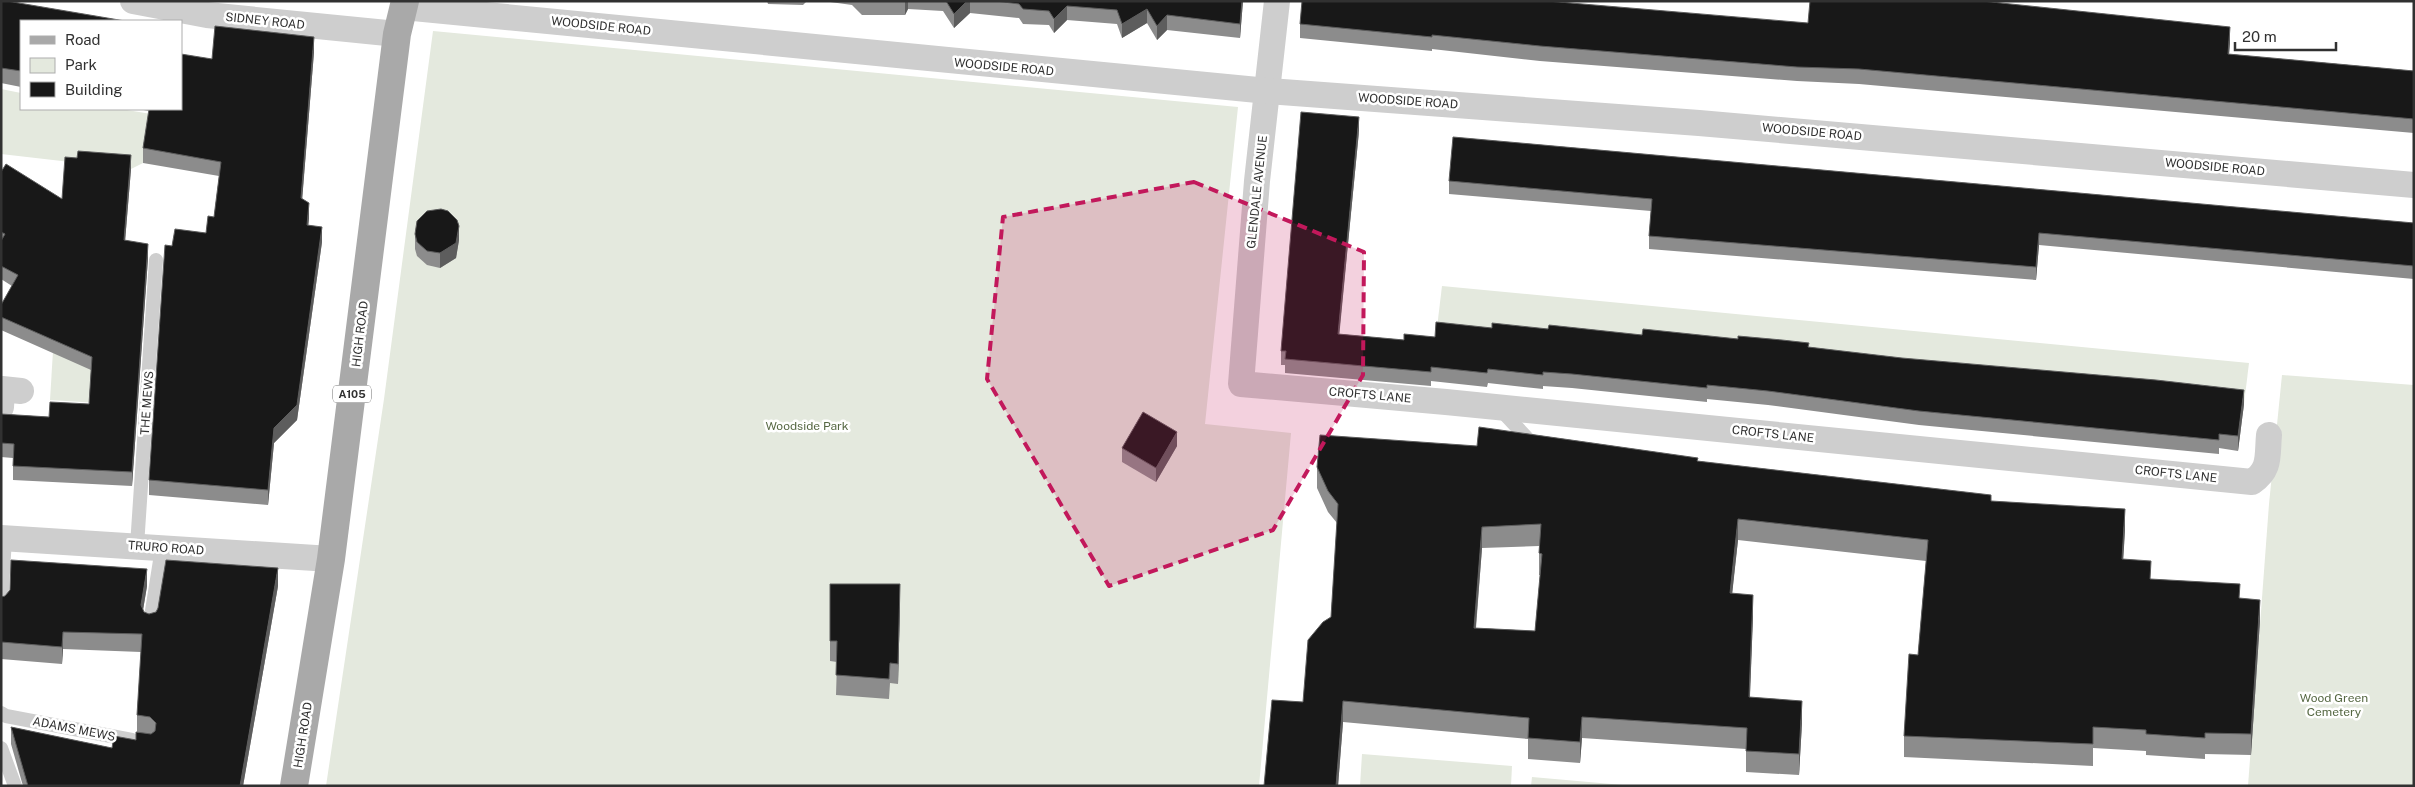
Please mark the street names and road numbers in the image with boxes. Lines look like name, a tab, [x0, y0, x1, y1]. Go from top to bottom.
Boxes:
street label: SIDNEY ROAD	[225, 10, 305, 32]
street label: WOODSIDE ROAD	[550, 14, 652, 38]
street label: WOODSIDE ROAD	[953, 56, 1055, 78]
street label: WOODSIDE ROAD	[1357, 91, 1459, 111]
street label: WOODSIDE ROAD	[1761, 121, 1863, 143]
street label: GLENDALE AVENUE	[1244, 135, 1270, 249]
street label: WOODSIDE ROAD	[2164, 156, 2266, 178]
street label: HIGH ROAD	[349, 300, 371, 368]
street label: THE MEWS	[138, 371, 156, 435]
street label: CROFTS LANE	[1328, 384, 1412, 406]
road number: A105	[333, 386, 371, 402]
street label: CROFTS LANE	[1731, 423, 1815, 445]
street label: CROFTS LANE	[2134, 463, 2218, 485]
street label: TRURO ROAD	[127, 538, 205, 558]
street label: HIGH ROAD	[291, 701, 315, 769]
street label: ADAMS MEWS	[31, 714, 117, 744]

